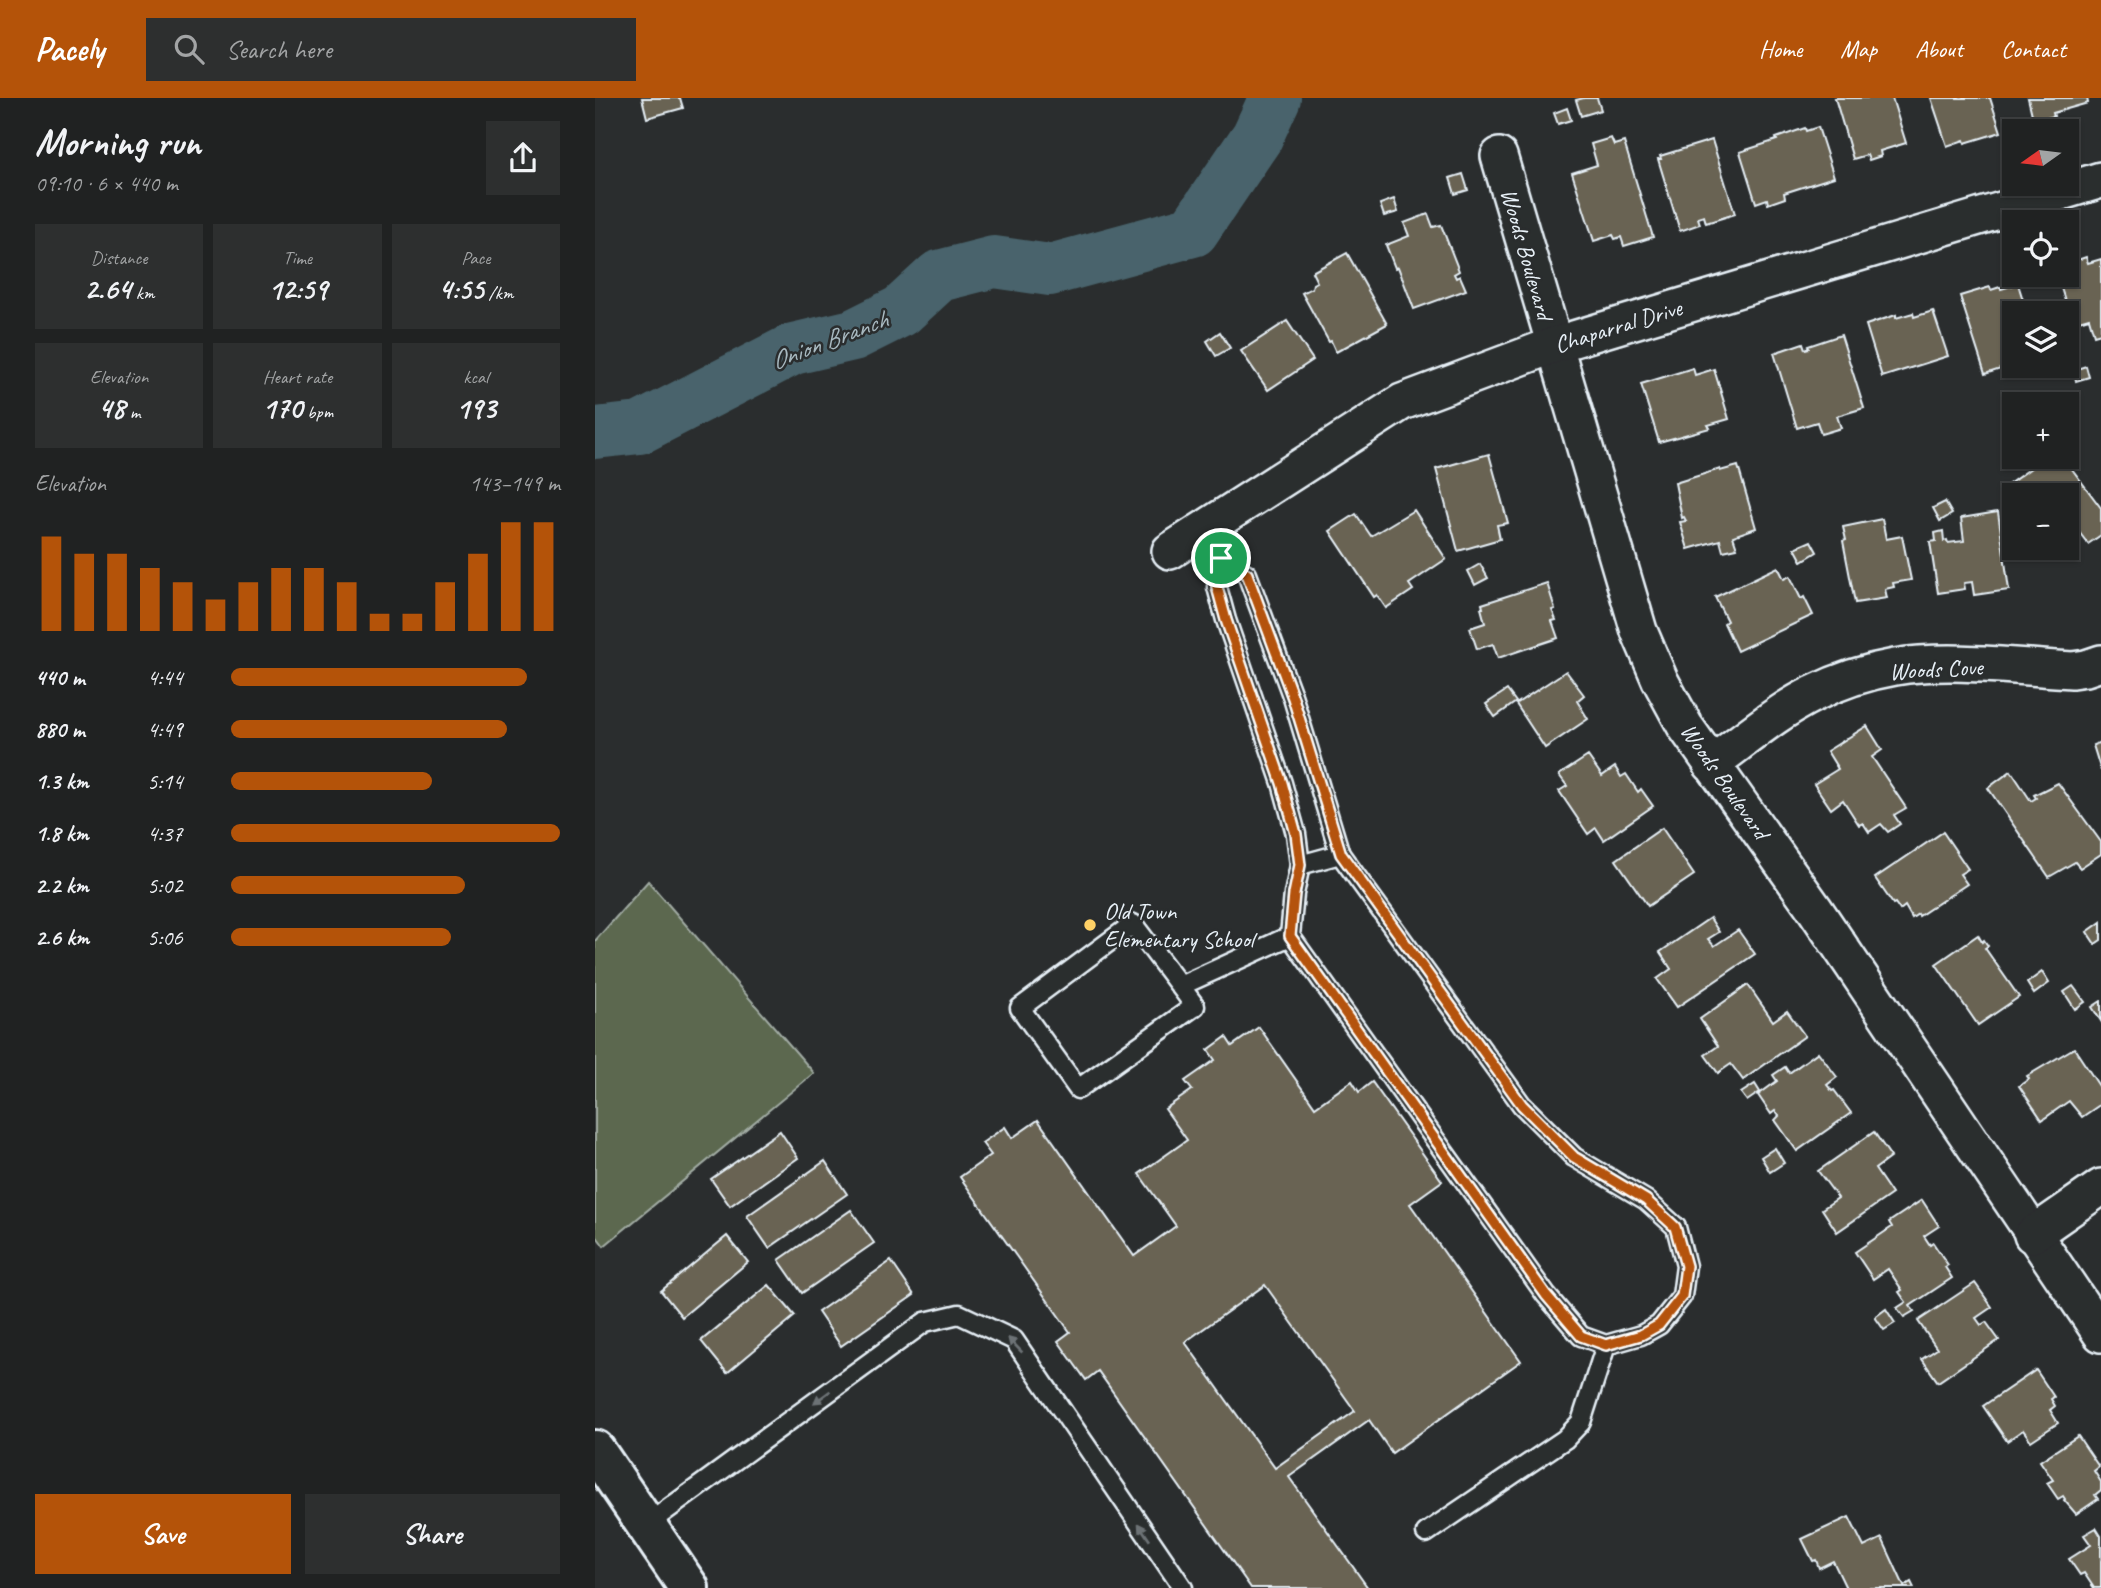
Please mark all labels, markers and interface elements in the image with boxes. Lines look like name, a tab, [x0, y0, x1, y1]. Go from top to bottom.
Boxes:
search box	[146, 18, 636, 81]
text: Pacely	[35, 28, 104, 70]
icon: search	[170, 30, 208, 68]
text: Search here	[226, 33, 332, 66]
text: Home	[1759, 34, 1802, 64]
text: Map	[1840, 34, 1877, 64]
text: About	[1915, 34, 1963, 64]
text: Contact	[2001, 34, 2066, 64]
text: Morning run	[35, 119, 201, 166]
north arrow	[2002, 119, 2079, 196]
map controls	[2002, 119, 2079, 560]
button: share	[486, 121, 560, 195]
text: 09:10 · 6 × 440 m	[35, 169, 178, 198]
street label: Woods Boulevard	[1494, 185, 1561, 326]
button: locate	[2002, 210, 2079, 287]
text: Distance	[91, 246, 148, 270]
text: Time	[283, 246, 312, 270]
text: Pace	[461, 246, 490, 270]
text: 2.64	[84, 270, 131, 308]
text: 12:59	[268, 270, 327, 308]
text: 4:55	[438, 270, 484, 308]
text: km	[131, 281, 154, 305]
text: /km	[484, 281, 513, 305]
street label: Chaparral Drive	[1551, 292, 1687, 360]
button: layers	[2002, 301, 2079, 378]
water label: Onion Branch	[766, 302, 894, 377]
text: Elevation	[90, 365, 148, 389]
text: Heart rate	[263, 365, 332, 389]
text: kcal	[463, 365, 488, 389]
text: 48	[98, 389, 125, 427]
text: 170	[262, 389, 302, 427]
text: 193	[456, 389, 496, 427]
button: +	[2002, 392, 2079, 469]
text: m	[125, 400, 140, 424]
text: bpm	[302, 400, 333, 424]
text: Elevation	[35, 469, 106, 498]
text: 143–149 m	[469, 469, 560, 498]
button: −	[2002, 483, 2079, 560]
pin	[1191, 528, 1251, 588]
icon: arrive	[1202, 539, 1240, 577]
street label: Woods Cove	[1889, 651, 1986, 686]
text: 440 m	[35, 663, 85, 692]
text: 4:44	[147, 663, 183, 692]
text: 880 m	[35, 715, 85, 744]
text: 4:49	[147, 715, 183, 744]
street label: Woods Boulevard	[1674, 717, 1778, 848]
text: 1.3 km	[35, 767, 89, 796]
text: 5:14	[147, 767, 183, 796]
text: 1.8 km	[35, 819, 89, 848]
text: 4:37	[147, 819, 183, 848]
text: 2.2 km	[35, 871, 89, 900]
text: 5:02	[147, 871, 183, 900]
place label: Old Town Elementary School	[1104, 896, 1258, 954]
marker: Old Town Elementary School	[1082, 917, 1098, 933]
text: 2.6 km	[35, 923, 89, 952]
text: 5:06	[147, 923, 183, 952]
one-way arrow	[1007, 1337, 1023, 1354]
one-way arrow	[812, 1390, 831, 1404]
button: Save	[35, 1494, 291, 1574]
button: Share	[305, 1494, 560, 1574]
one-way arrow	[1138, 1522, 1151, 1541]

